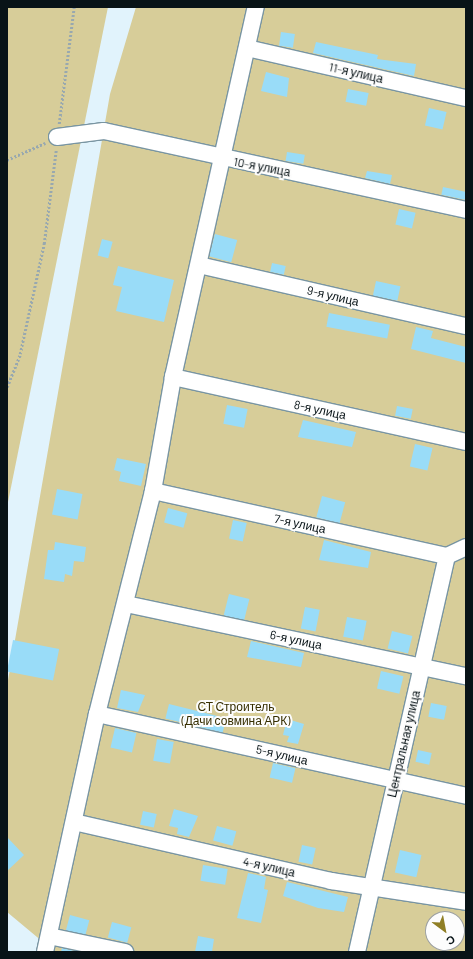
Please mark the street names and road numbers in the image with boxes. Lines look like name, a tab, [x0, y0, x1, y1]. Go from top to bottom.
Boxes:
street label: 11-я улица	[328, 60, 384, 86]
street label: 10-я улица	[232, 154, 292, 180]
street label: 9-я улица	[306, 283, 360, 309]
street label: 8-я улица	[293, 397, 347, 423]
street label: 7-я улица	[273, 512, 327, 536]
street label: 6-я улица	[269, 627, 323, 653]
street label: Центральная улица	[385, 689, 423, 799]
street label: 5-я улица	[255, 742, 309, 768]
street label: 4-я улица	[241, 854, 297, 880]

